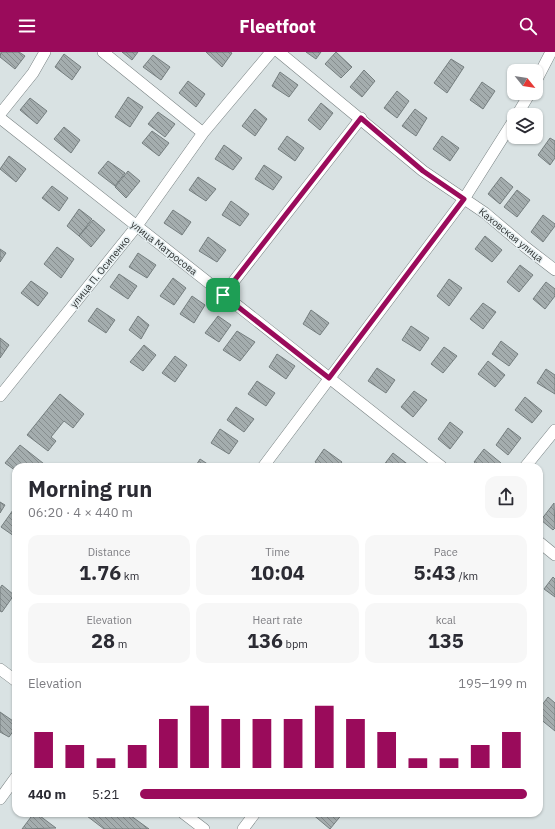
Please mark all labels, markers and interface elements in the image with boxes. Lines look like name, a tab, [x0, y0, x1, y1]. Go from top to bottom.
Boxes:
icon: menu	[16, 15, 38, 37]
text: Fleetfoot	[239, 15, 316, 38]
icon: search	[517, 15, 539, 37]
north arrow	[507, 64, 543, 100]
map controls	[507, 64, 543, 144]
button: layers	[507, 108, 543, 144]
street label: Каховская улица	[476, 205, 546, 265]
street label: улица Матросова	[128, 218, 200, 278]
street label: улица П. Осипенко	[67, 233, 133, 310]
pin	[206, 278, 240, 312]
icon: arrive	[212, 284, 234, 306]
text: Morning run	[28, 474, 152, 503]
button: share	[485, 476, 527, 518]
text: 06:20 · 4 × 440 m	[28, 504, 133, 521]
text: Distance	[88, 545, 131, 559]
text: Time	[265, 545, 290, 559]
text: Pace	[434, 545, 458, 559]
text: 1.76	[79, 559, 121, 586]
text: 10:04	[250, 559, 305, 586]
text: 5:43	[413, 559, 456, 586]
text: km	[121, 569, 139, 583]
text: /km	[456, 569, 478, 583]
text: Elevation	[86, 613, 132, 627]
text: Heart rate	[253, 613, 302, 627]
text: kcal	[436, 613, 456, 627]
text: 28	[91, 627, 115, 654]
text: 136	[247, 627, 283, 654]
text: 135	[428, 627, 464, 654]
text: m	[115, 637, 127, 651]
text: bpm	[283, 637, 308, 651]
text: Elevation	[28, 675, 82, 692]
text: 195–199 m	[458, 675, 527, 692]
text: 440 m	[28, 786, 66, 803]
text: 5:21	[92, 786, 119, 803]

